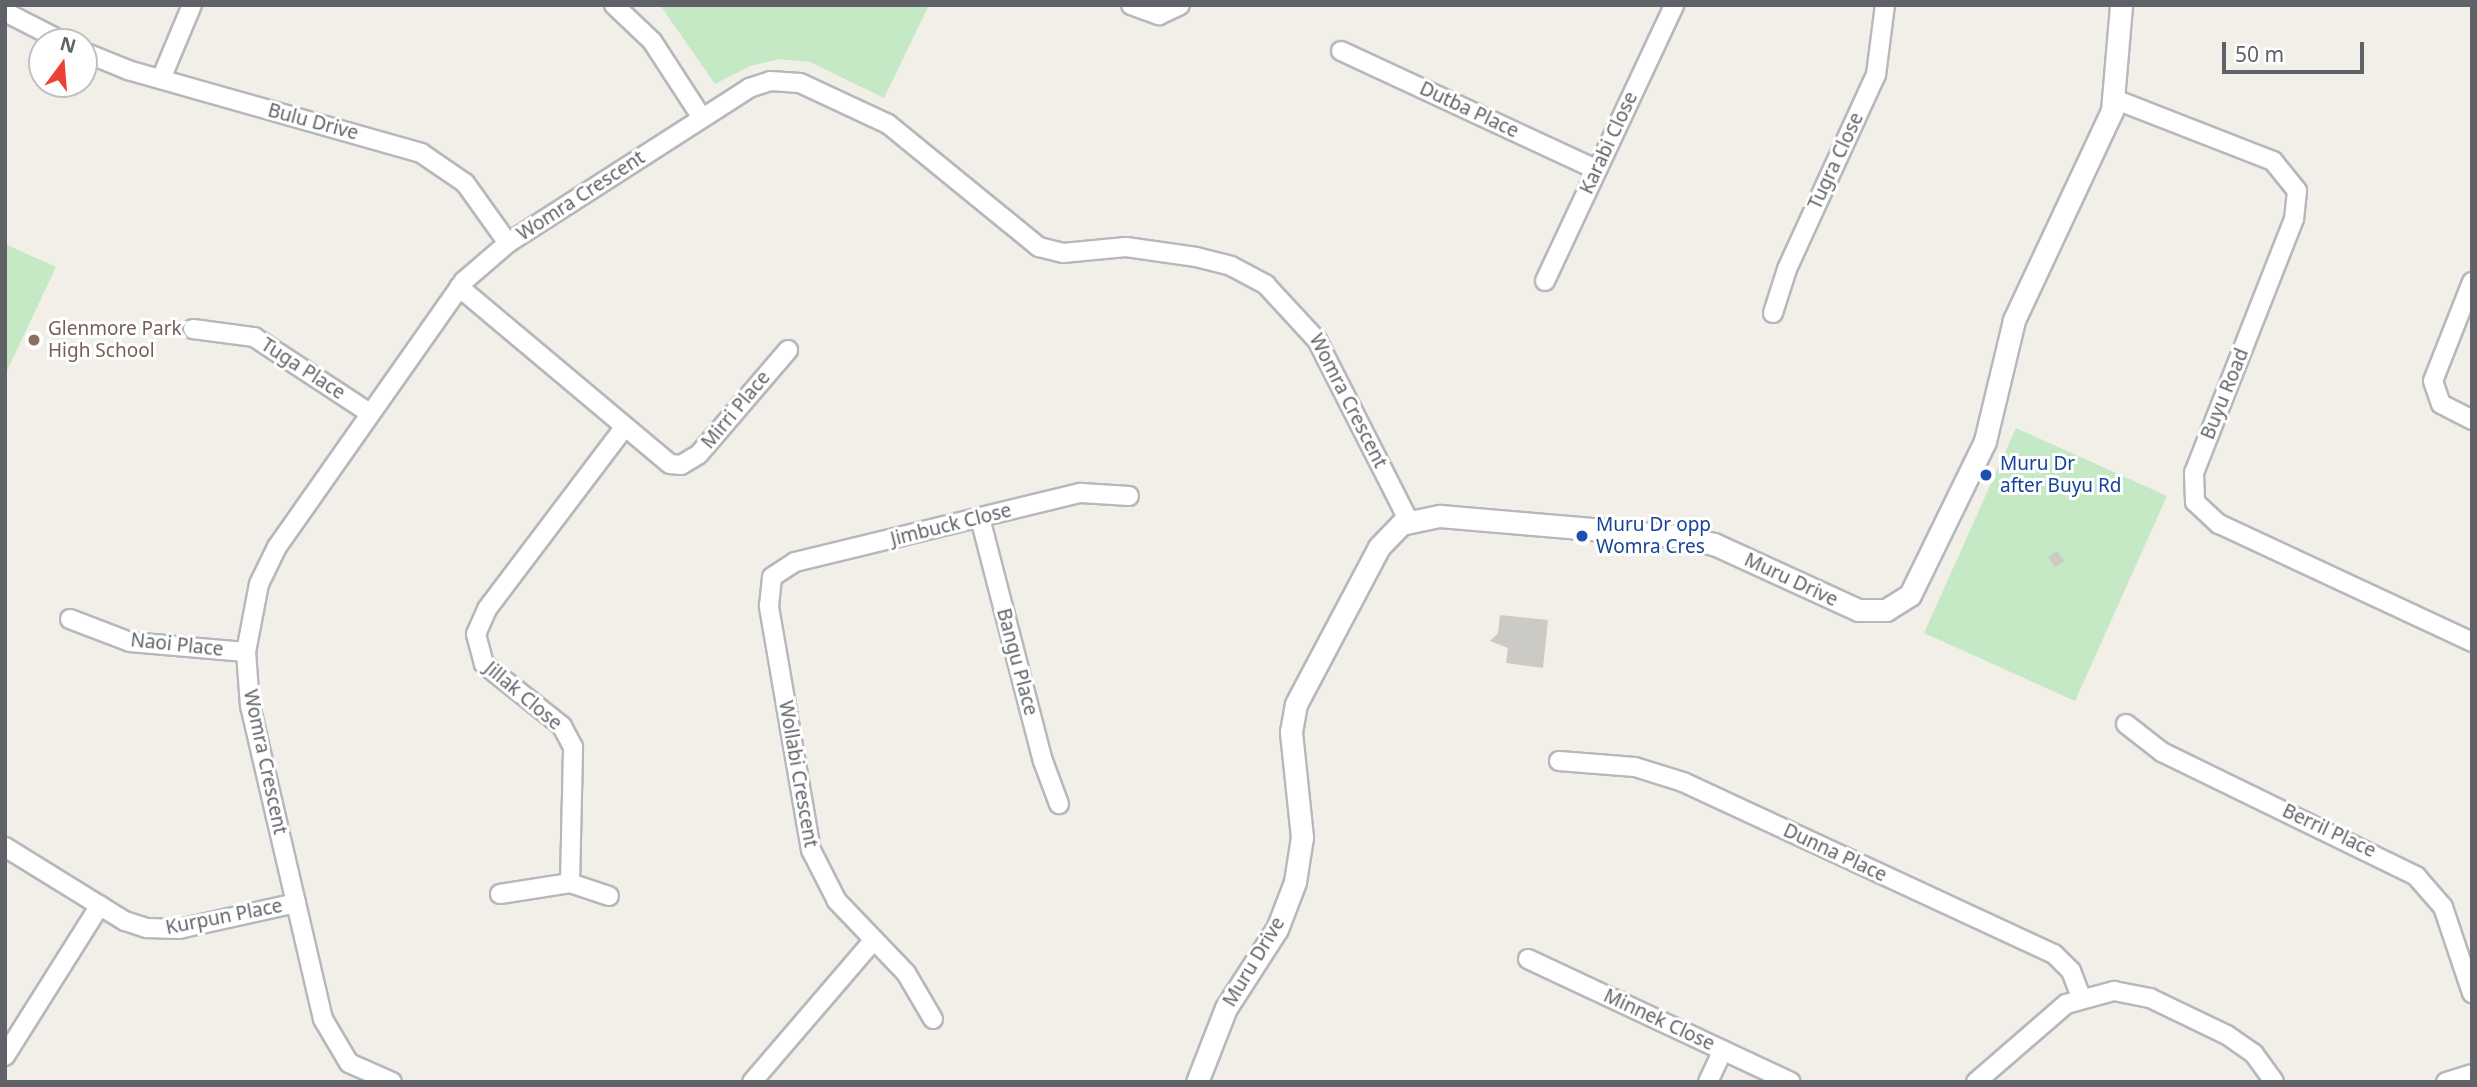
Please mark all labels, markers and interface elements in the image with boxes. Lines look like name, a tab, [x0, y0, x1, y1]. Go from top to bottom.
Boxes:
north arrow	[28, 28, 98, 98]
scale bar	[2225, 28, 2367, 72]
text: N	[57, 30, 79, 59]
text: 50 m	[2235, 40, 2284, 68]
street label: Dutba Place	[1416, 77, 1522, 143]
street label: Karabi Close	[1575, 88, 1643, 198]
street label: Bulu Drive	[265, 99, 361, 145]
street label: Tugra Close	[1804, 109, 1868, 213]
street label: Womra Crescent	[513, 146, 649, 246]
place label: Glenmore Park High School	[48, 318, 182, 362]
street label: Womra Crescent	[1304, 330, 1392, 472]
marker: Glenmore Park High School	[26, 332, 42, 348]
street label: Tuga Place	[257, 333, 349, 405]
street label: Buyu Road	[2196, 345, 2254, 443]
street label: Mirri Place	[697, 366, 775, 454]
place label: Muru Dr after Buyu Rd	[2000, 453, 2122, 497]
marker: Muru Dr after Buyu Rd	[1978, 467, 1994, 483]
street label: Jimbuck Close	[888, 499, 1014, 551]
place label: Muru Dr opp Womra Cres	[1596, 514, 1711, 558]
marker: Muru Dr opp Womra Cres	[1574, 528, 1590, 544]
street label: Muru Drive	[1741, 548, 1841, 612]
street label: Bangu Place	[992, 606, 1042, 718]
street label: Naoi Place	[129, 629, 225, 661]
street label: Jillak Close	[480, 657, 566, 735]
street label: Womra Crescent	[239, 688, 291, 836]
street label: Wollabi Crescent	[774, 699, 822, 849]
street label: Berril Place	[2279, 799, 2379, 863]
street label: Dunna Place	[1780, 819, 1890, 887]
street label: Kurpun Place	[164, 895, 284, 939]
street label: Muru Drive	[1218, 913, 1290, 1011]
street label: Minnek Close	[1600, 984, 1718, 1056]

